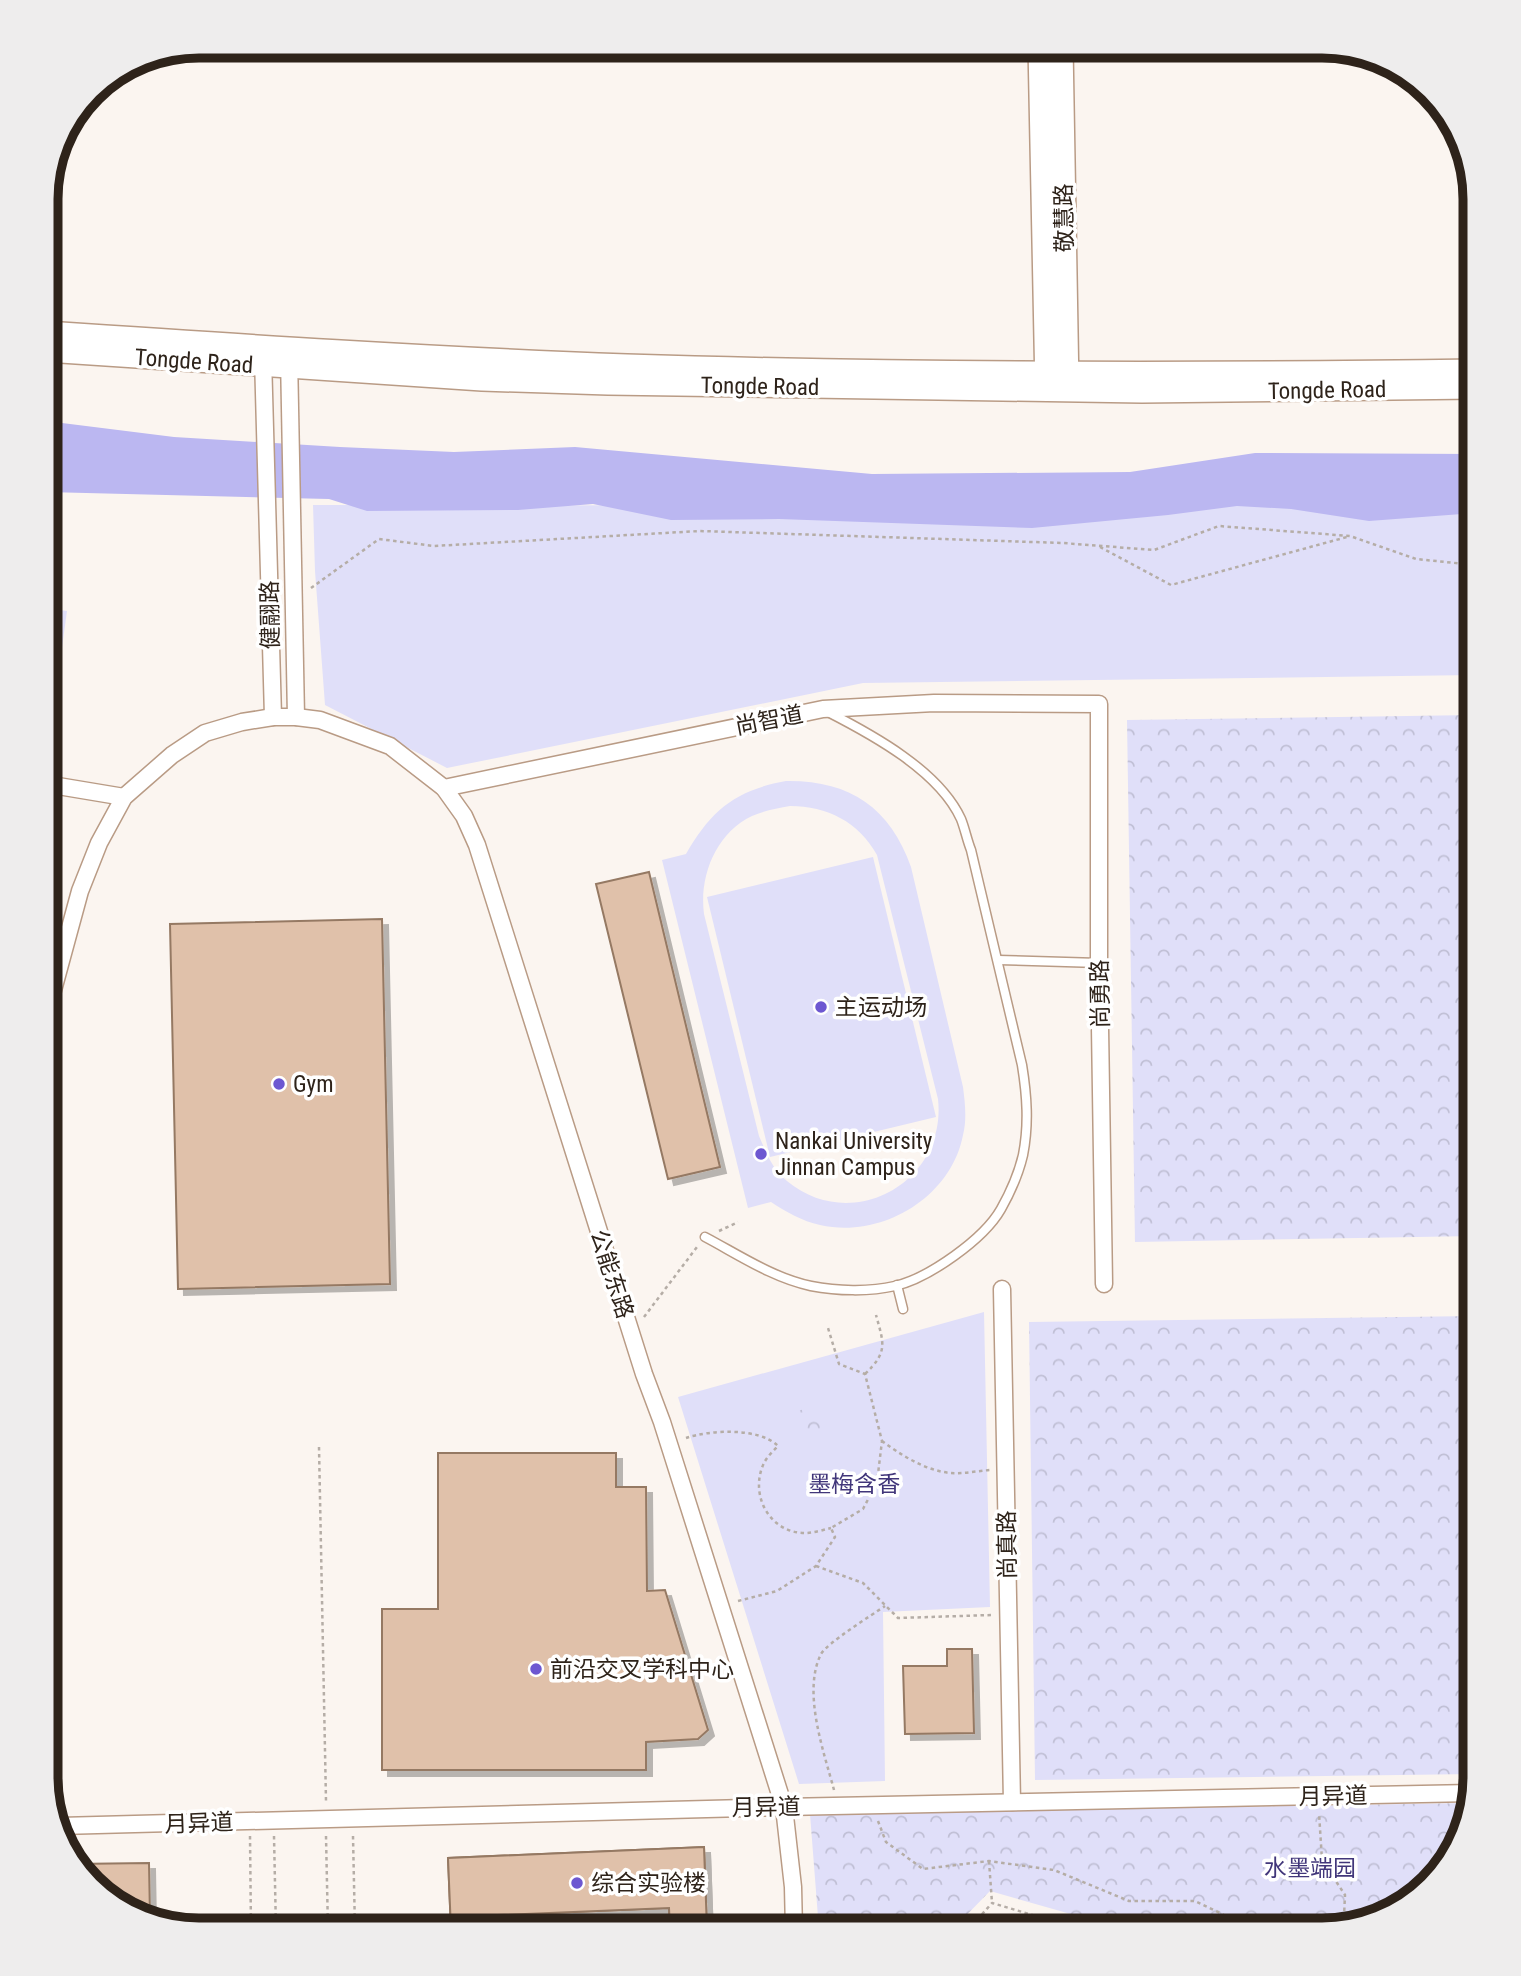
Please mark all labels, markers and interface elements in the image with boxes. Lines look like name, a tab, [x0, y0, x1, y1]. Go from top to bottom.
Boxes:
street label: 敬慧路	[1050, 183, 1079, 253]
street label: Tongde Road	[134, 344, 254, 379]
street label: Tongde Road	[700, 372, 819, 401]
street label: Tongde Road	[1268, 376, 1387, 405]
street label: 健翮路	[256, 580, 285, 650]
street label: 尚智道	[733, 701, 806, 740]
street label: 尚勇路	[1086, 959, 1115, 1029]
place label: 主运动场	[835, 994, 927, 1021]
marker: 主运动场	[813, 999, 829, 1015]
place label: Gym	[293, 1071, 334, 1098]
marker: Gym	[271, 1076, 287, 1092]
place label: Nankai University Jinnan Campus	[775, 1128, 933, 1181]
marker: Nankai University Jinnan Campus	[753, 1146, 769, 1162]
street label: 公能东路	[584, 1226, 639, 1322]
park label: 墨梅含香	[808, 1471, 900, 1498]
street label: 尚真路	[993, 1510, 1022, 1580]
place label: 前沿交叉学科中心	[550, 1656, 734, 1683]
marker: 前沿交叉学科中心	[528, 1661, 544, 1677]
street label: 月异道	[1298, 1782, 1368, 1811]
street label: 月异道	[731, 1793, 801, 1822]
street label: 月异道	[164, 1809, 234, 1838]
park label: 水墨端园	[1264, 1855, 1356, 1882]
place label: 综合实验楼	[591, 1870, 706, 1897]
marker: 综合实验楼	[569, 1875, 585, 1891]

